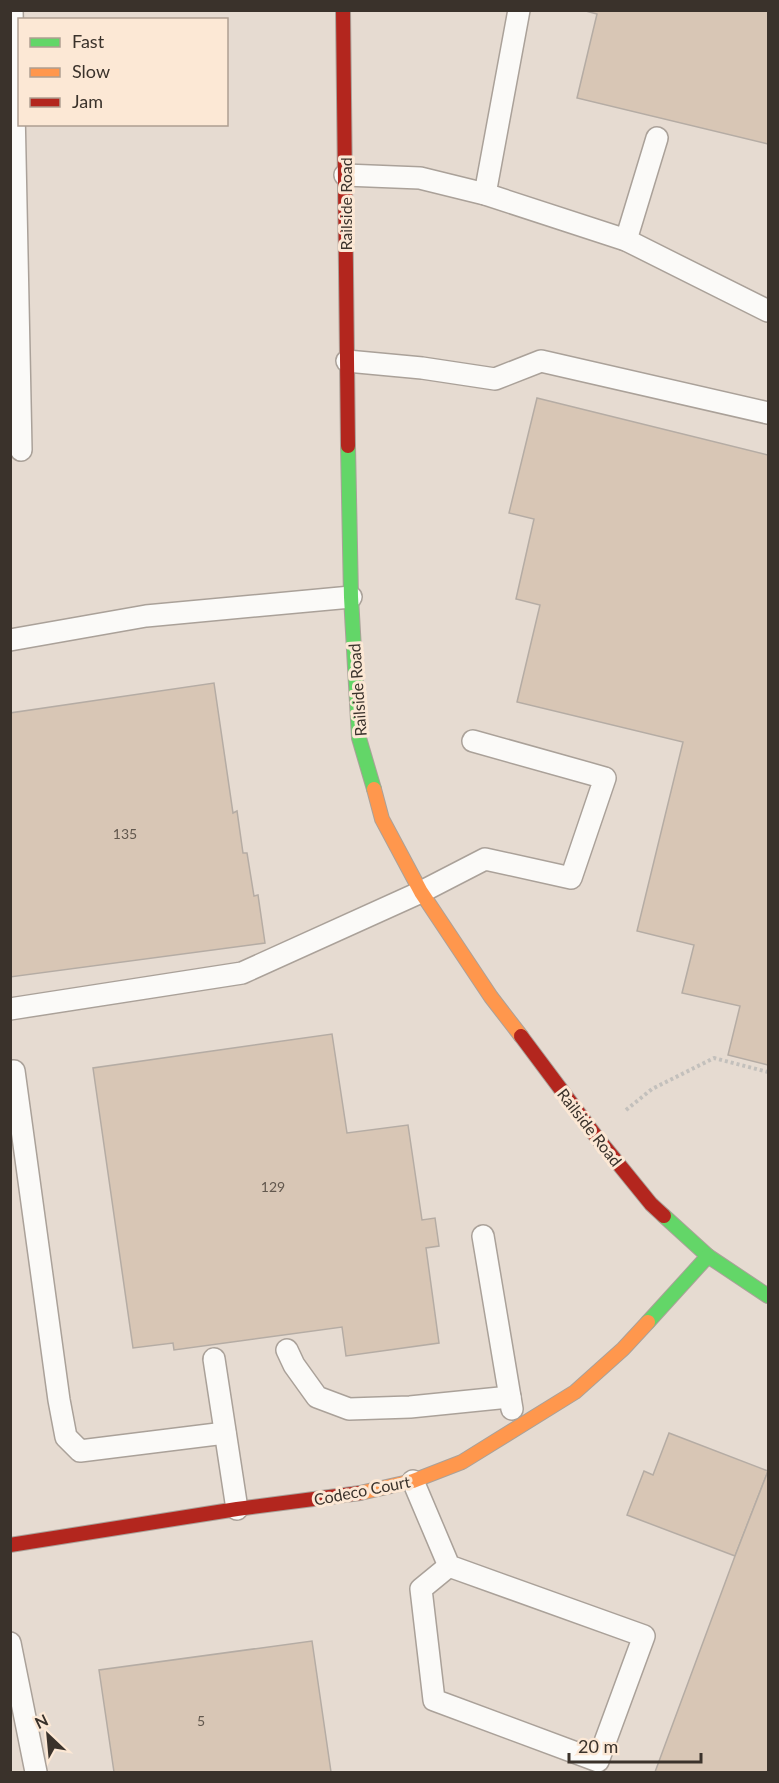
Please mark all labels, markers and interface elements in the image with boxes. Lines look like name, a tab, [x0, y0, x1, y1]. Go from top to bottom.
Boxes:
legend	[18, 18, 228, 126]
text: Fast	[72, 30, 105, 52]
text: Slow	[72, 60, 110, 82]
text: Jam	[72, 90, 103, 112]
street label: Railside Road	[336, 157, 355, 251]
street label: Railside Road	[344, 643, 370, 737]
house number: 135	[113, 825, 137, 842]
street label: Railside Road	[554, 1084, 626, 1170]
house number: 129	[261, 1178, 285, 1195]
street label: Codeco Court	[312, 1471, 412, 1509]
north arrow	[18, 1705, 78, 1765]
text: N	[32, 1710, 51, 1732]
house number: 5	[197, 1712, 205, 1729]
scale bar	[569, 1726, 701, 1764]
text: 20 m	[578, 1735, 618, 1757]

